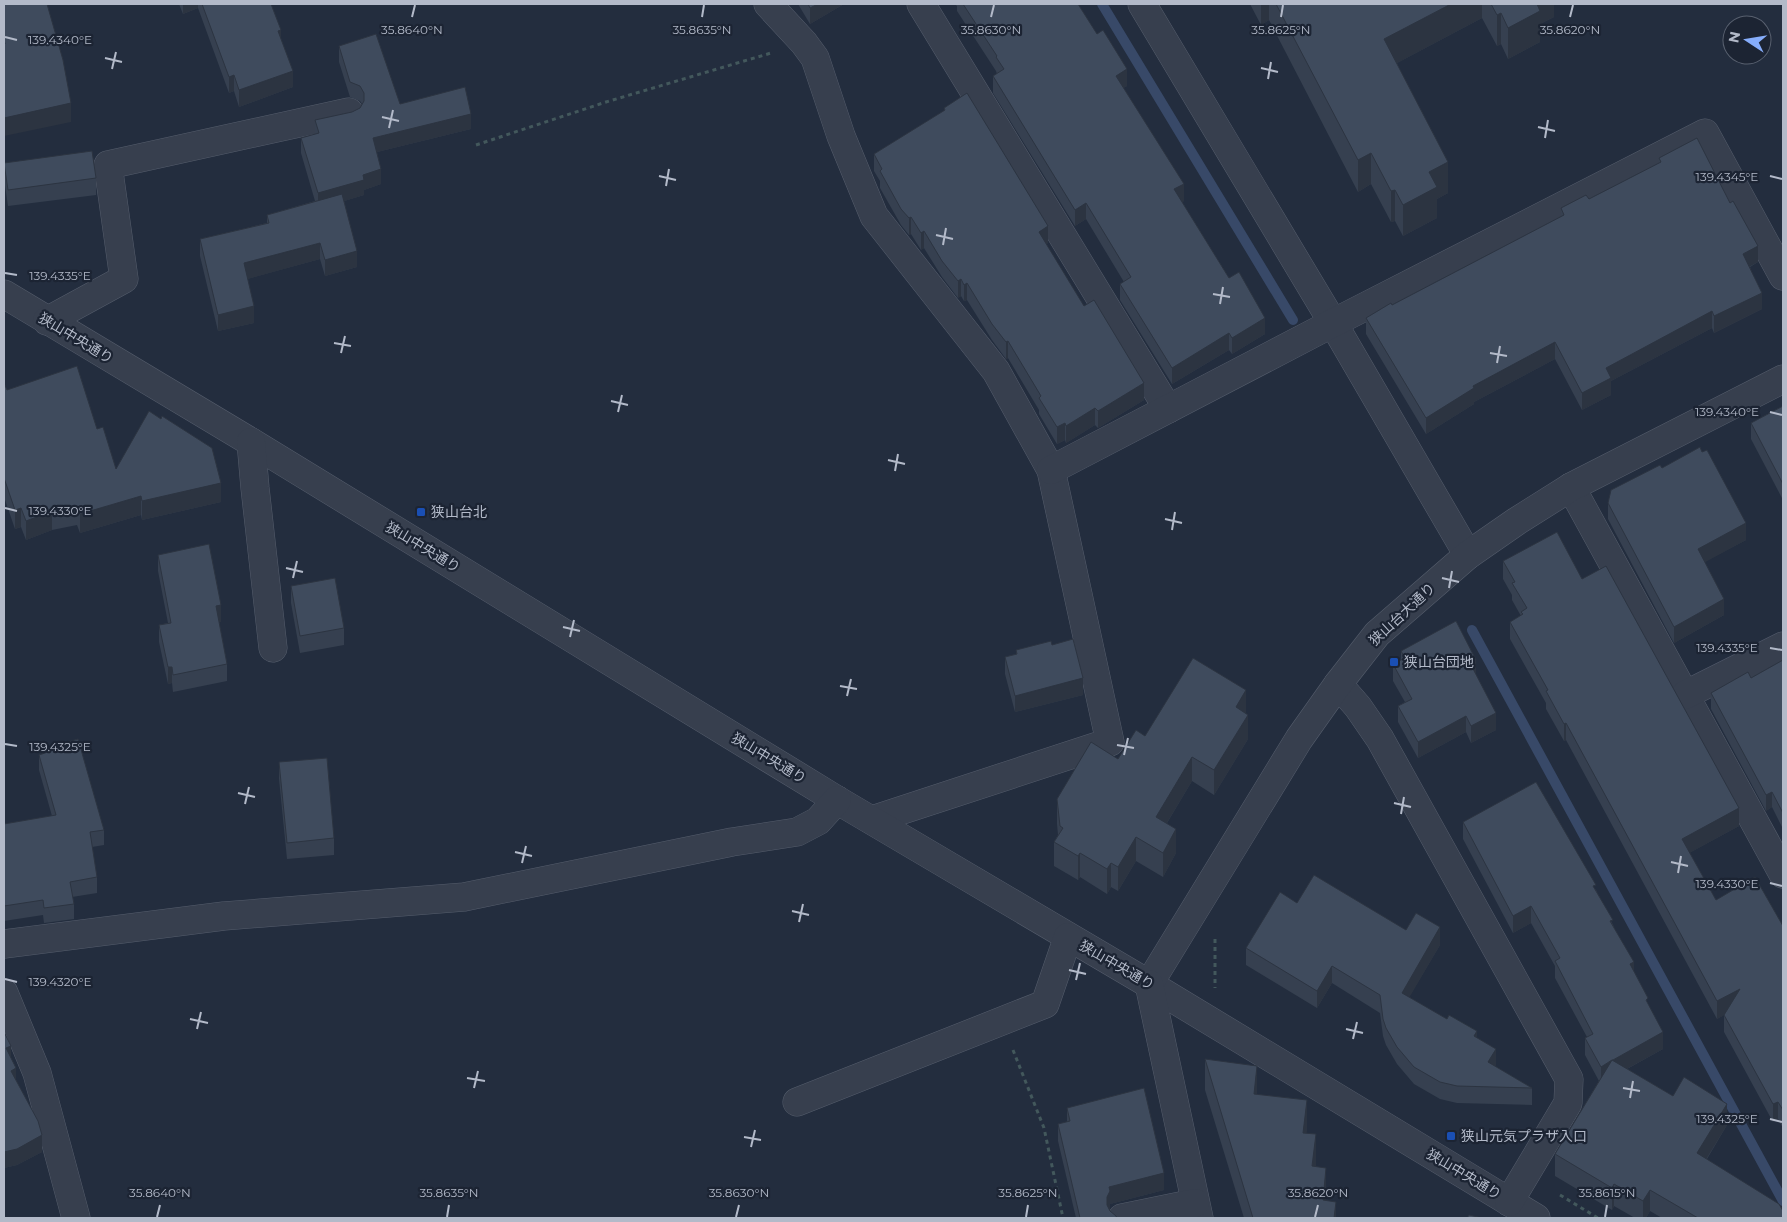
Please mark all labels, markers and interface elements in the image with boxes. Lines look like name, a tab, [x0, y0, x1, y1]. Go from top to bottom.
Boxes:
north arrow	[1722, 15, 1772, 65]
text: 35.8640°N	[381, 22, 443, 37]
text: 35.8635°N	[672, 22, 732, 37]
text: 35.8630°N	[961, 22, 1021, 37]
text: 35.8625°N	[1251, 22, 1311, 37]
text: 35.8620°N	[1540, 22, 1600, 37]
text: N	[1724, 30, 1744, 45]
text: 139.4340°E	[28, 32, 92, 47]
text: 139.4345°E	[1696, 169, 1758, 184]
text: 139.4335°E	[29, 268, 91, 283]
street label: 狭山中央通り	[35, 309, 117, 367]
text: 139.4340°E	[1695, 404, 1759, 419]
text: 139.4330°E	[29, 503, 91, 518]
place label: 狭山台北	[431, 503, 487, 521]
marker: 狭山台北	[415, 506, 427, 518]
street label: 狭山中央通り	[382, 518, 464, 576]
street label: 狭山台大通り	[1365, 579, 1439, 649]
text: 139.4335°E	[1696, 640, 1758, 655]
place label: 狭山台団地	[1404, 653, 1474, 671]
marker: 狭山台団地	[1388, 656, 1400, 668]
street label: 狭山中央通り	[728, 729, 810, 787]
text: 139.4325°E	[29, 739, 91, 754]
text: 139.4330°E	[1696, 876, 1758, 891]
street label: 狭山中央通り	[1076, 936, 1158, 994]
text: 139.4320°E	[29, 974, 91, 989]
text: 139.4325°E	[1696, 1111, 1758, 1126]
place label: 狭山元気プラザ入口	[1461, 1127, 1587, 1145]
marker: 狭山元気プラザ入口	[1445, 1130, 1457, 1142]
street label: 狭山中央通り	[1423, 1145, 1505, 1203]
text: 35.8640°N	[129, 1185, 191, 1200]
text: 35.8635°N	[419, 1185, 479, 1200]
text: 35.8630°N	[709, 1185, 769, 1200]
text: 35.8625°N	[998, 1185, 1058, 1200]
text: 35.8620°N	[1288, 1185, 1348, 1200]
text: 35.8615°N	[1579, 1185, 1635, 1200]

